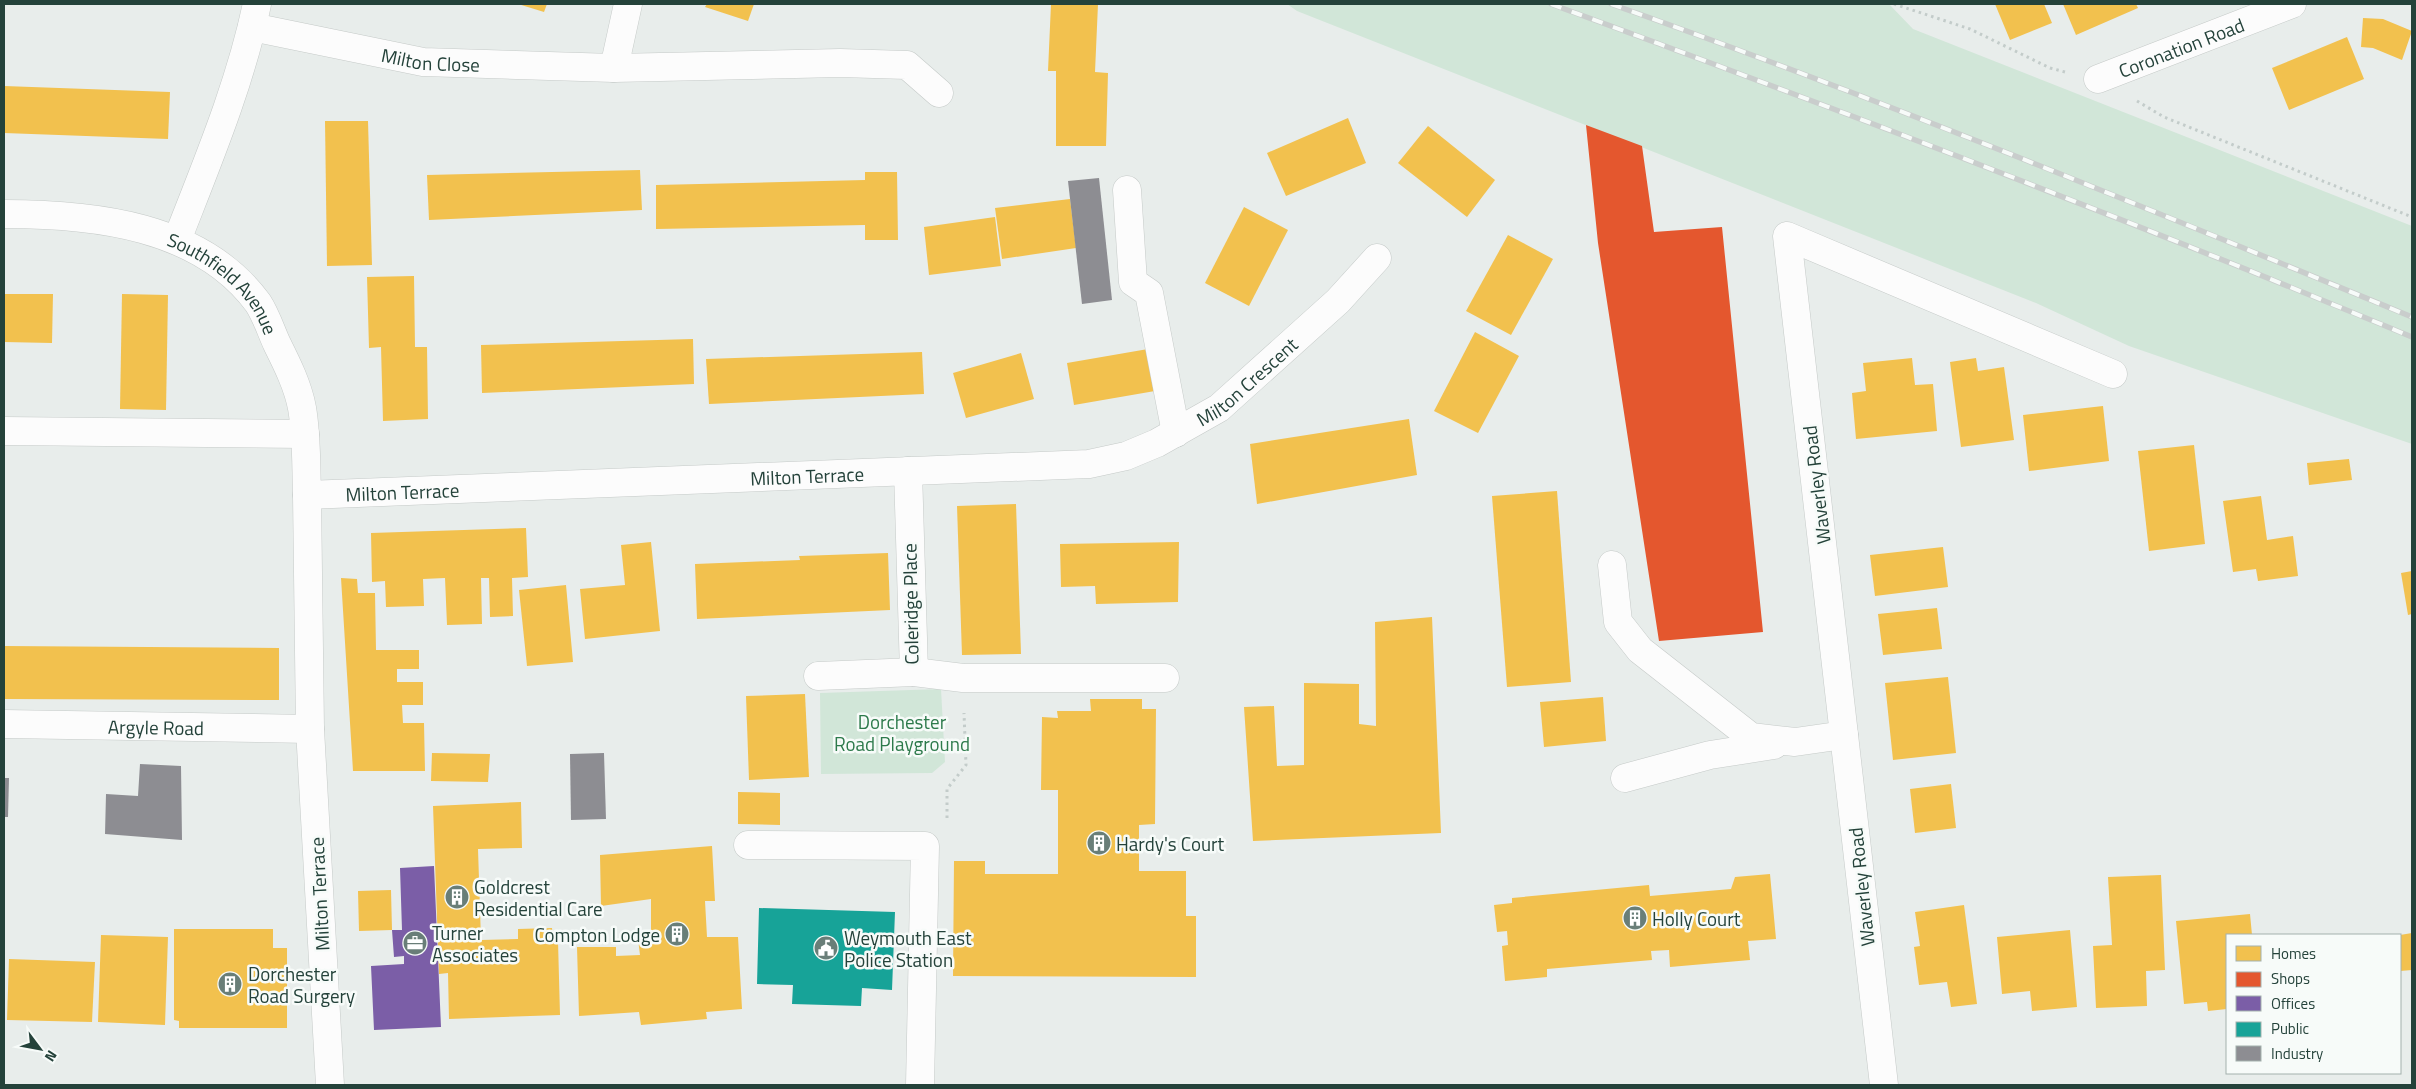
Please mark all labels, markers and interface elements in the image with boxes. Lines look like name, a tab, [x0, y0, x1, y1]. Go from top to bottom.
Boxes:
street label: Coronation Road	[2114, 9, 2248, 84]
street label: Milton Close	[379, 39, 480, 78]
street label: Southfield Avenue	[163, 224, 286, 339]
street label: Milton Crescent	[1191, 330, 1304, 433]
street label: Waverley Road	[1794, 424, 1838, 546]
street label: Milton Terrace	[750, 458, 865, 492]
street label: Milton Terrace	[345, 474, 460, 508]
street label: Coleridge Place	[894, 543, 926, 665]
park label: Dorchester Road Playground	[834, 707, 970, 758]
street label: Argyle Road	[108, 711, 204, 742]
street label: Waverley Road	[1840, 826, 1882, 948]
place label: Hardy's Court	[1116, 829, 1225, 858]
building icon: Hardy's Court	[1086, 830, 1112, 856]
street label: Milton Terrace	[302, 836, 336, 952]
place label: Goldcrest Residential Care	[474, 872, 603, 923]
building icon: Goldcrest Residential Care	[444, 884, 470, 910]
place label: Holly Court	[1652, 904, 1741, 933]
building icon: Holly Court	[1622, 905, 1648, 931]
place label: Turner Associates	[432, 918, 518, 969]
place label: Compton Lodge	[534, 920, 660, 949]
building icon: Compton Lodge	[664, 921, 690, 947]
place label: Weymouth East Police Station	[844, 923, 972, 974]
office icon: Turner Associates	[402, 930, 428, 956]
legend	[2226, 934, 2401, 1074]
public building icon: Weymouth East Police Station	[813, 935, 839, 961]
text: Homes	[2271, 942, 2316, 965]
place label: Dorchester Road Surgery	[248, 959, 355, 1010]
text: Shops	[2271, 967, 2310, 990]
building icon: Dorchester Road Surgery	[217, 971, 243, 997]
text: Offices	[2271, 992, 2315, 1015]
text: Public	[2271, 1017, 2309, 1040]
north arrow	[15, 1024, 65, 1074]
text: Industry	[2271, 1042, 2323, 1065]
text: N	[40, 1046, 63, 1066]

